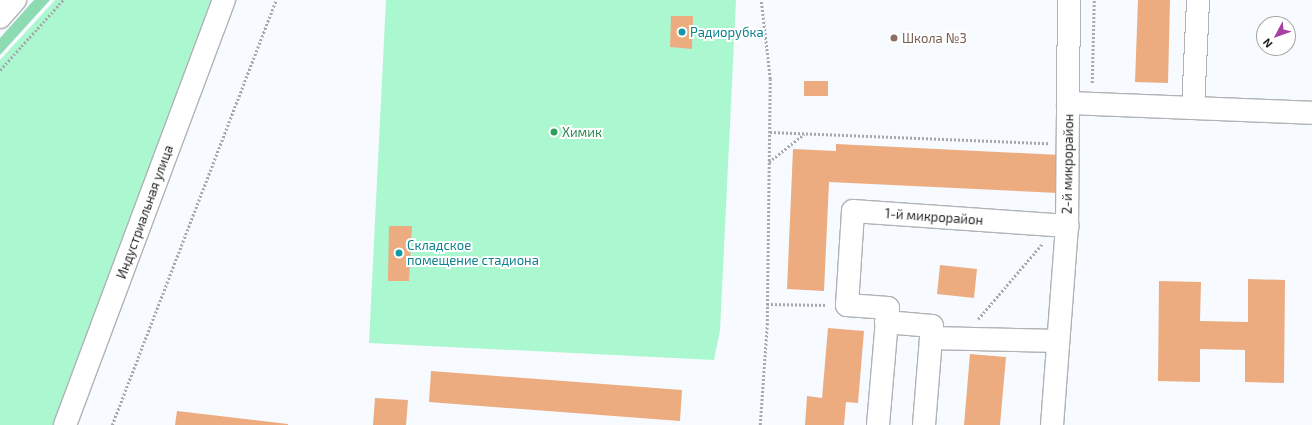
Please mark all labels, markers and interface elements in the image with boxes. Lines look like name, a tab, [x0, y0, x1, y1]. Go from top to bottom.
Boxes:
north arrow	[1256, 16, 1296, 56]
place label: Радиорубка	[690, 24, 764, 40]
marker: Радиорубка	[677, 27, 687, 37]
place label: Школа №3	[902, 30, 967, 46]
marker: Школа №3	[889, 33, 899, 43]
text: N	[1260, 36, 1275, 51]
street label: 2-й микрорайон	[1059, 114, 1077, 214]
place label: Химик	[562, 124, 602, 140]
marker: Химик	[549, 127, 559, 137]
street label: Индустриальная улица	[114, 143, 176, 281]
street label: 1-й микрорайон	[884, 206, 984, 228]
place label: Складское помещение стадиона	[407, 238, 539, 269]
marker: Складское помещение стадиона	[394, 248, 404, 258]

